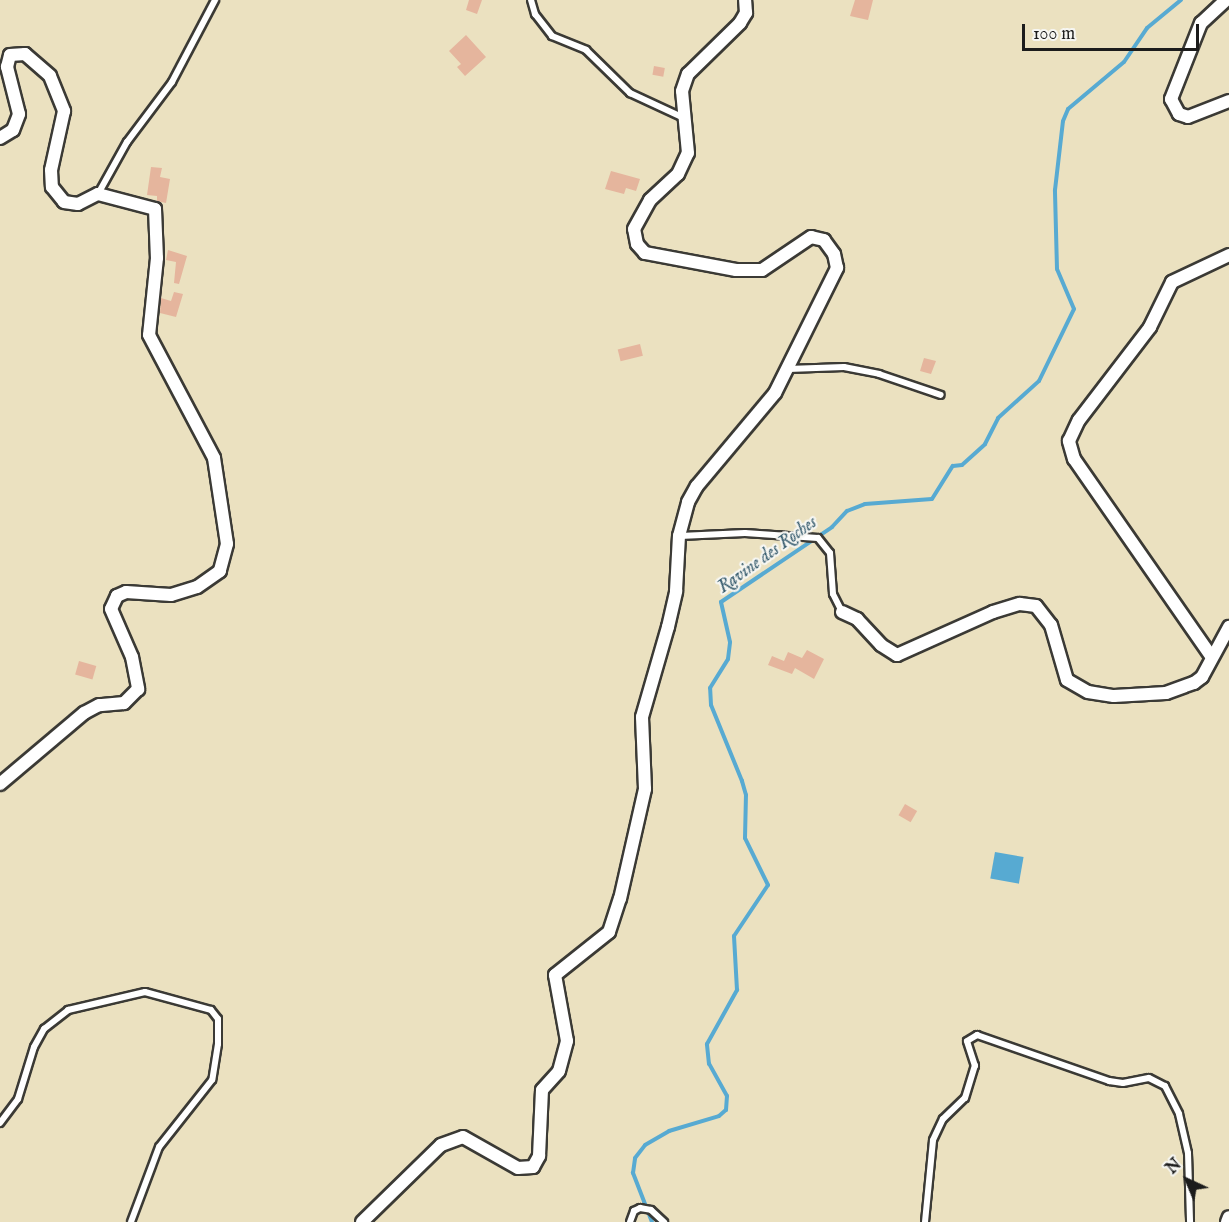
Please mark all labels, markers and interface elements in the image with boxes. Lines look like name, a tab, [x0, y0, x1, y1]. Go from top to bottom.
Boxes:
scale bar	[1025, 12, 1202, 50]
text: 100 m	[1033, 23, 1075, 46]
water label: Ravine des Roches	[714, 513, 822, 599]
north arrow	[1157, 1150, 1217, 1210]
text: N	[1163, 1155, 1186, 1179]

